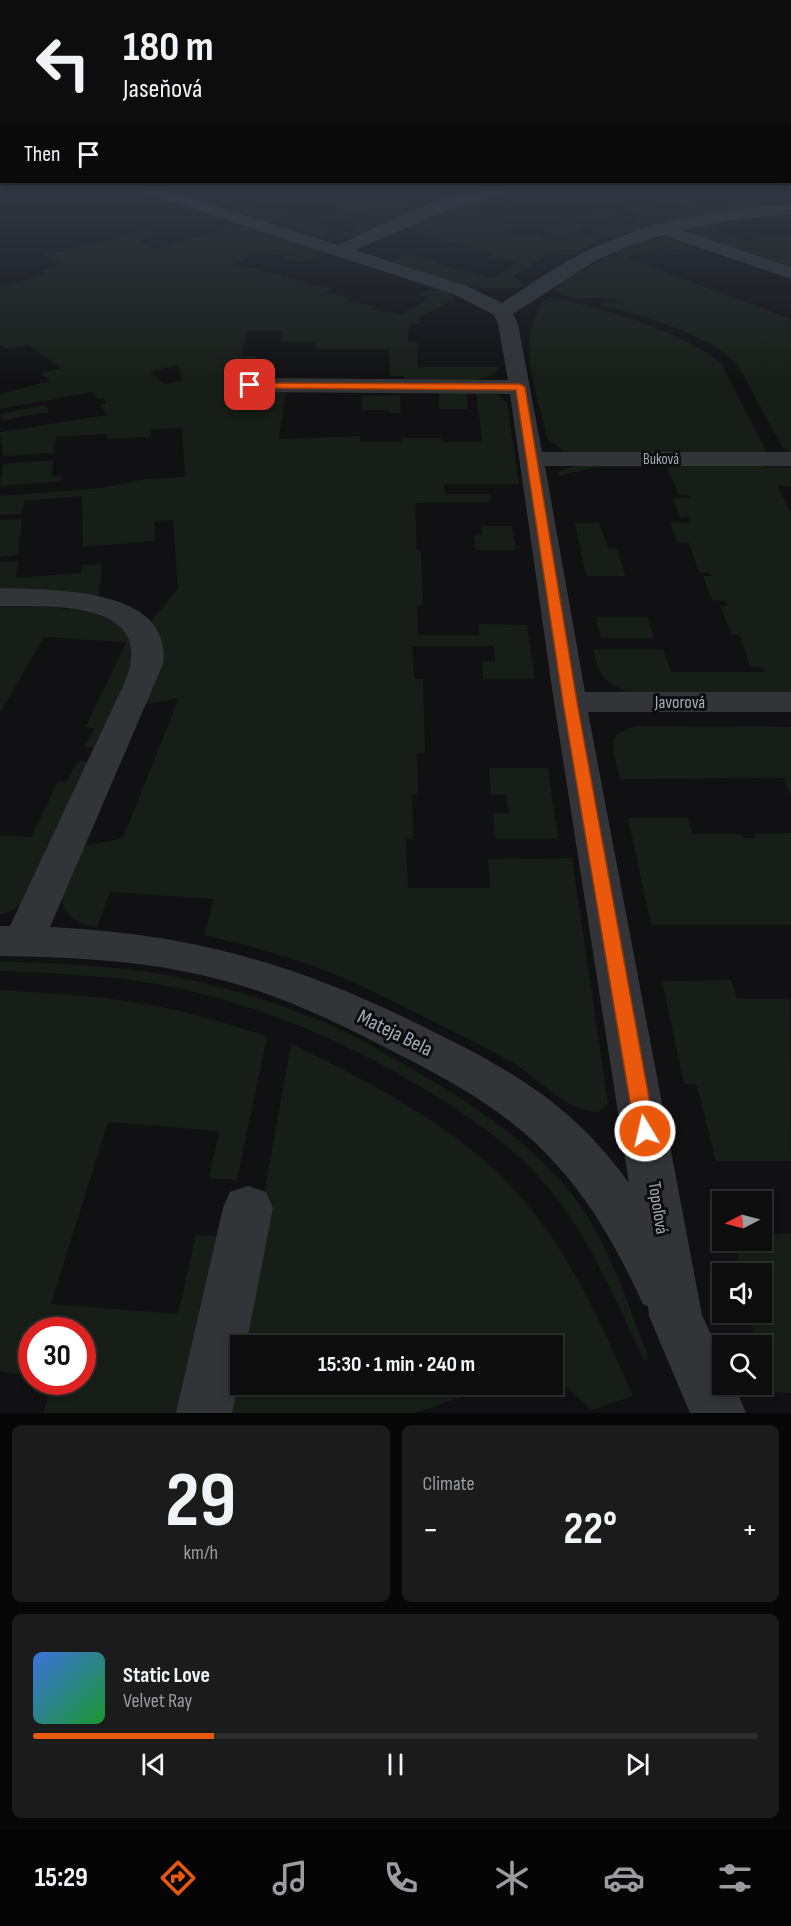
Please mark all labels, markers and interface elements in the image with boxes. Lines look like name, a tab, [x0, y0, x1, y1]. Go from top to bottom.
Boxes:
text: 180 m	[123, 22, 214, 73]
icon: left	[24, 24, 102, 102]
text: Jaseňová	[123, 73, 202, 105]
icon: arrive	[72, 138, 105, 171]
text: Then	[24, 141, 60, 168]
pin	[224, 359, 275, 410]
icon: arrive	[233, 368, 266, 401]
street label: Buková	[643, 450, 679, 469]
street label: Javorová	[654, 692, 705, 713]
street label: Mateja Bela	[353, 1004, 437, 1062]
position arrow	[613, 1099, 677, 1163]
street label: Topoľová	[644, 1180, 672, 1236]
north arrow	[712, 1191, 772, 1251]
map controls	[712, 1191, 772, 1395]
button: sound	[712, 1263, 772, 1323]
speed limit sign: 30	[18, 1317, 96, 1395]
button: search	[712, 1335, 772, 1395]
text: 15:30 · 1 min · 240 m	[318, 1351, 475, 1378]
text: 29	[165, 1455, 236, 1548]
text: Climate	[423, 1472, 475, 1496]
text: 22°	[563, 1502, 617, 1557]
text: −	[423, 1510, 439, 1550]
text: +	[742, 1510, 758, 1550]
text: km/h	[183, 1541, 218, 1565]
text: Static Love	[123, 1662, 210, 1689]
text: Velvet Ray	[123, 1689, 192, 1713]
icon: previous	[137, 1748, 170, 1781]
icon: pause	[379, 1748, 412, 1781]
icon: next	[621, 1748, 654, 1781]
icon: directions	[157, 1857, 199, 1899]
icon: music	[269, 1857, 311, 1899]
icon: phone	[380, 1857, 422, 1899]
icon: climate	[491, 1857, 533, 1899]
icon: car	[603, 1857, 645, 1899]
icon: filters	[714, 1857, 756, 1899]
text: 15:29	[35, 1862, 88, 1894]

